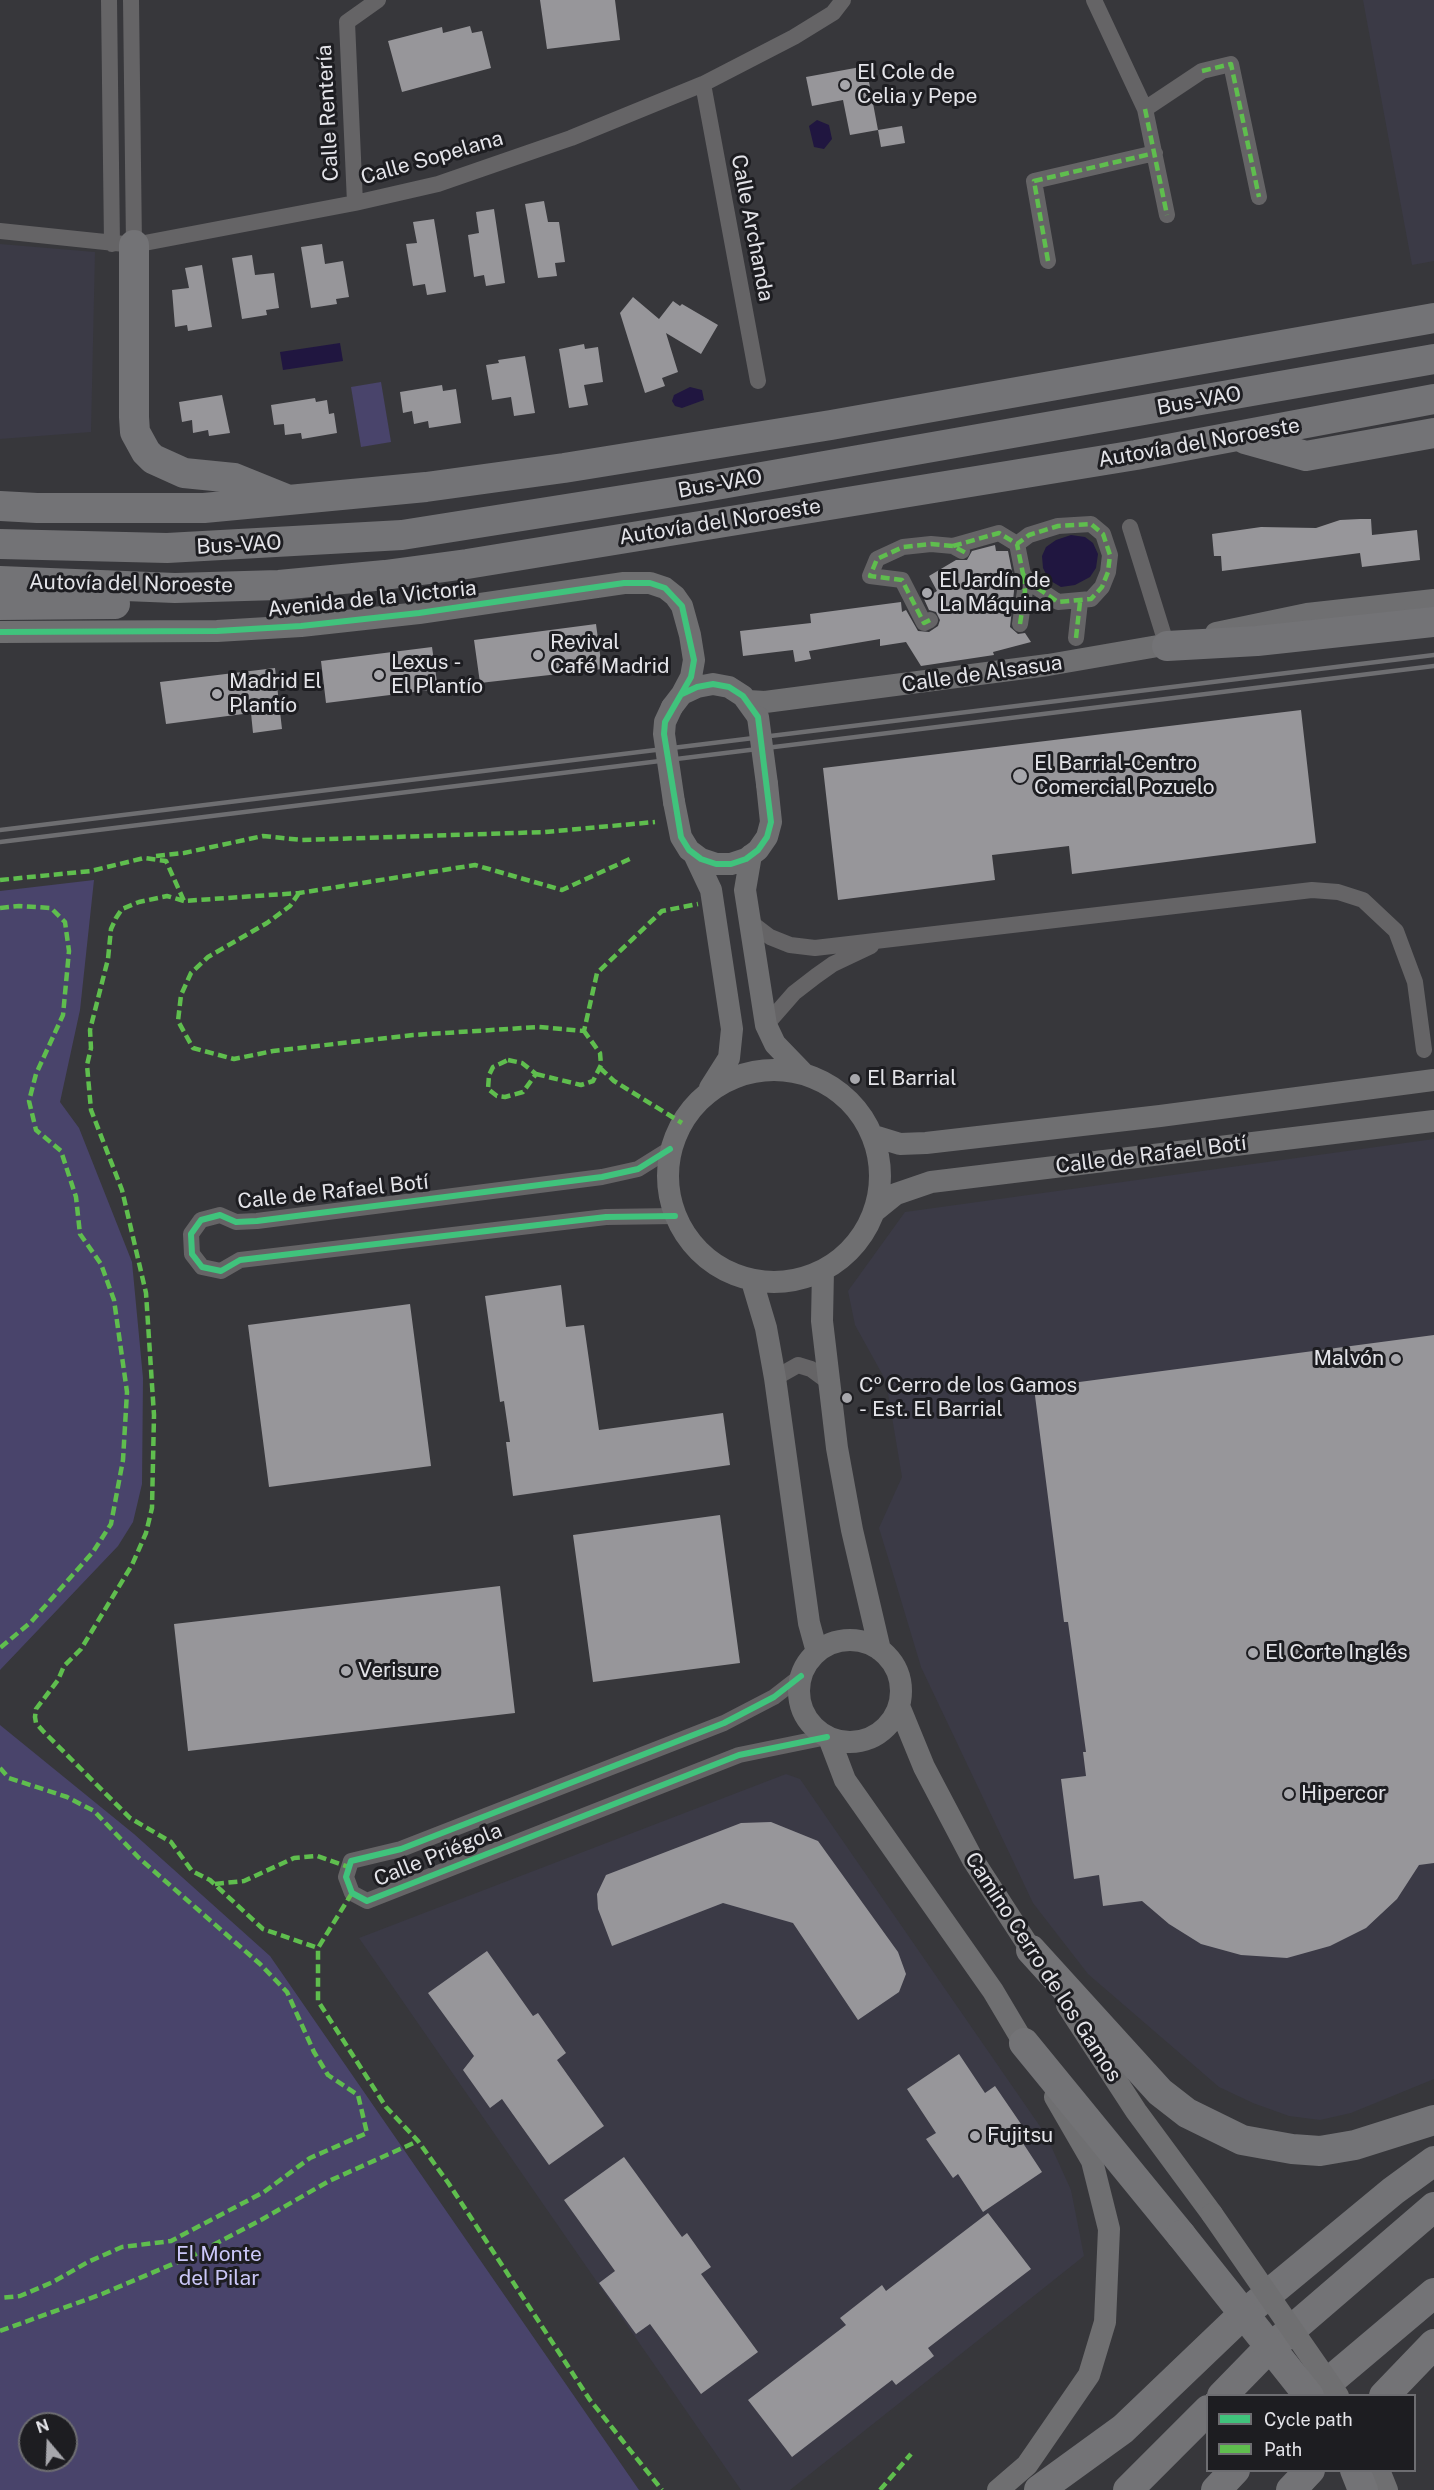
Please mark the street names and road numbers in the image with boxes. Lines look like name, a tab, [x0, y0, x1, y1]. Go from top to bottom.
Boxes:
street label: Calle Rentería	[312, 44, 344, 182]
street label: Calle Sopelana	[358, 126, 506, 190]
street label: Calle Archanda	[725, 152, 779, 304]
street label: Bus-VAO	[1155, 381, 1243, 421]
street label: Autovía del Noroeste	[1096, 413, 1302, 473]
street label: Bus-VAO	[676, 464, 764, 504]
street label: Autovía del Noroeste	[617, 494, 823, 550]
street label: Bus-VAO	[196, 530, 282, 560]
street label: Autovía del Noroeste	[29, 570, 233, 598]
street label: Avenida de la Victoria	[266, 575, 478, 623]
street label: Calle de Alsasua	[900, 650, 1064, 698]
street label: Calle de Rafael Botí	[1054, 1131, 1248, 1179]
street label: Calle de Rafael Botí	[236, 1169, 430, 1215]
street label: Calle Priégola	[370, 1818, 506, 1892]
street label: Camino Cerro de los Gamos	[959, 1848, 1127, 2086]

